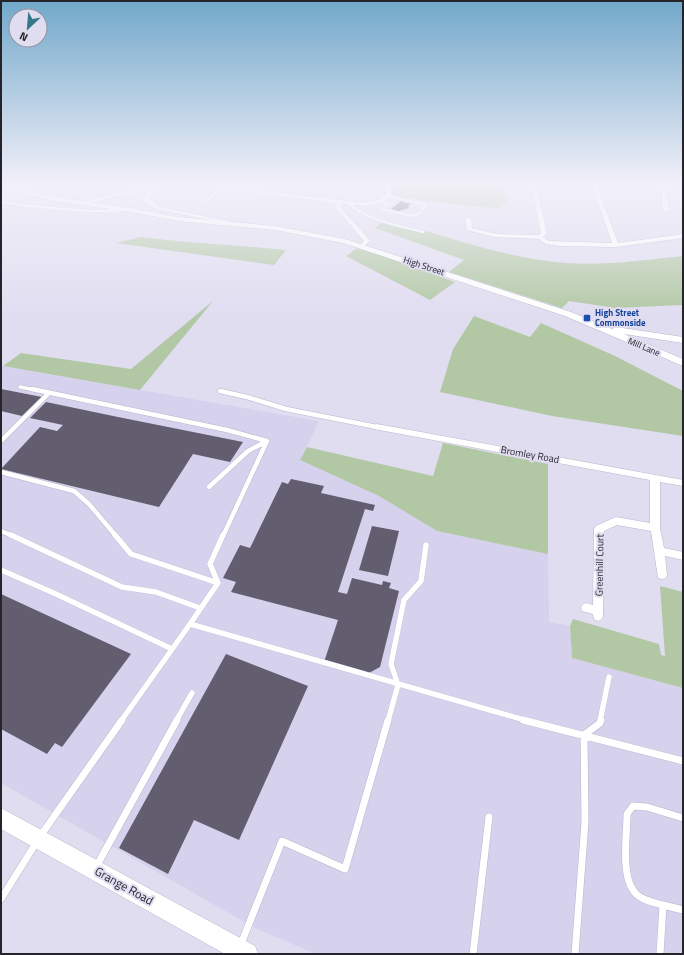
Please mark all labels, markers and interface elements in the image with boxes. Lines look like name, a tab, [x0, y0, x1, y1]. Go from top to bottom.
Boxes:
north arrow	[8, 8, 48, 48]
text: N	[17, 28, 31, 46]
street label: High Street	[402, 253, 447, 279]
place label: High Street Commonside	[595, 306, 646, 329]
marker: High Street Commonside	[582, 313, 592, 323]
street label: Mill Lane	[626, 334, 663, 359]
street label: Bromley Road	[499, 442, 560, 467]
street label: Greenhill Court	[591, 533, 608, 596]
street label: Grange Road	[91, 862, 157, 910]

